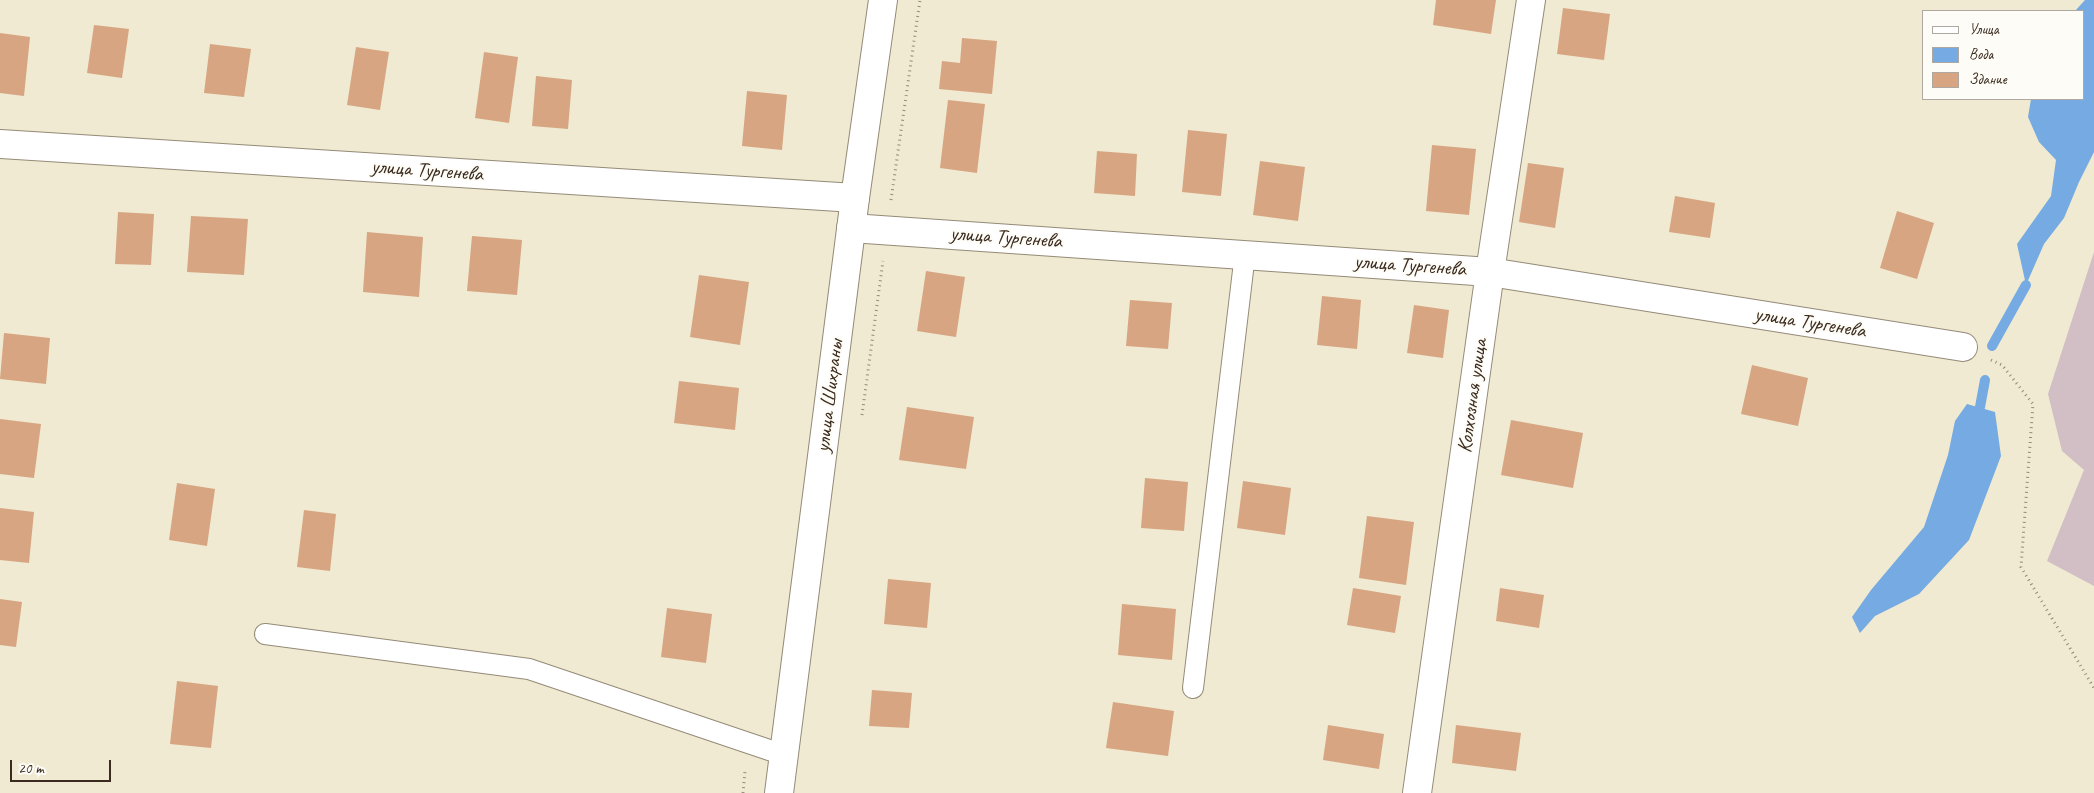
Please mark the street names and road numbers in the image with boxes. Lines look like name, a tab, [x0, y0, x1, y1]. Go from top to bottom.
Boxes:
street label: улица Тургенева	[370, 155, 484, 187]
street label: улица Тургенева	[949, 222, 1063, 254]
street label: улица Тургенева	[1353, 250, 1467, 282]
street label: улица Тургенева	[1753, 302, 1867, 344]
street label: Колхозная улица	[1453, 337, 1493, 455]
street label: улица Шихраны	[811, 338, 849, 454]

